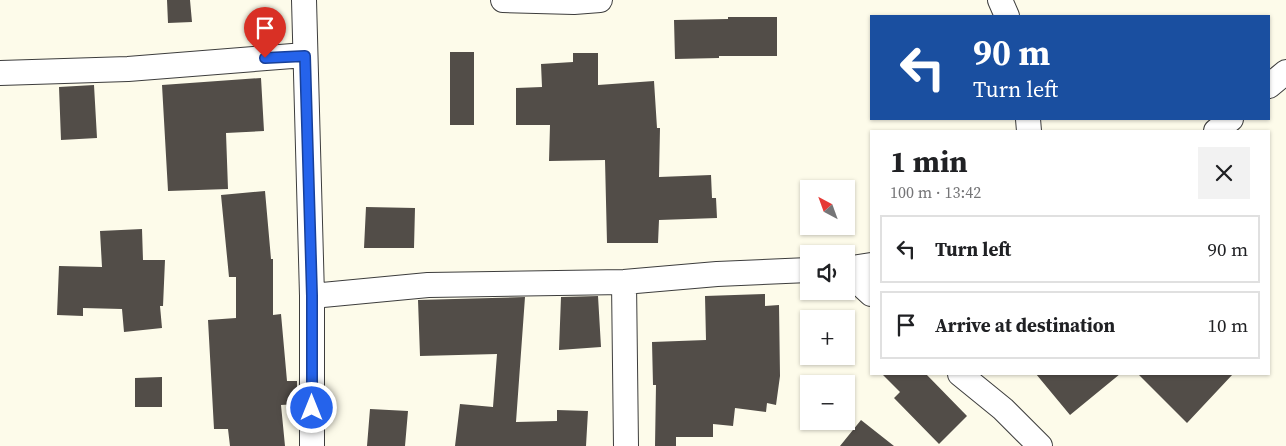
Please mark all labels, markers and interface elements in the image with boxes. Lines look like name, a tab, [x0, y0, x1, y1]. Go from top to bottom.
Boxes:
pin	[244, 7, 286, 58]
icon: arrive	[251, 14, 279, 42]
text: 90 m	[973, 29, 1050, 77]
icon: left	[890, 35, 955, 100]
text: Turn left	[973, 74, 1058, 104]
text: 1 min	[890, 141, 968, 182]
button: close	[1198, 147, 1250, 199]
north arrow	[800, 180, 855, 235]
map controls	[800, 180, 855, 430]
text: 100 m · 13:42	[890, 181, 981, 203]
icon: left	[892, 235, 920, 263]
text: Turn left	[935, 236, 1011, 262]
text: 90 m	[1207, 236, 1248, 262]
button: sound	[800, 245, 855, 300]
button: +	[800, 310, 855, 365]
icon: arrive	[892, 311, 920, 339]
text: Arrive at destination	[935, 312, 1115, 338]
text: 10 m	[1207, 312, 1248, 338]
button: −	[800, 375, 855, 430]
position arrow	[285, 381, 337, 433]

